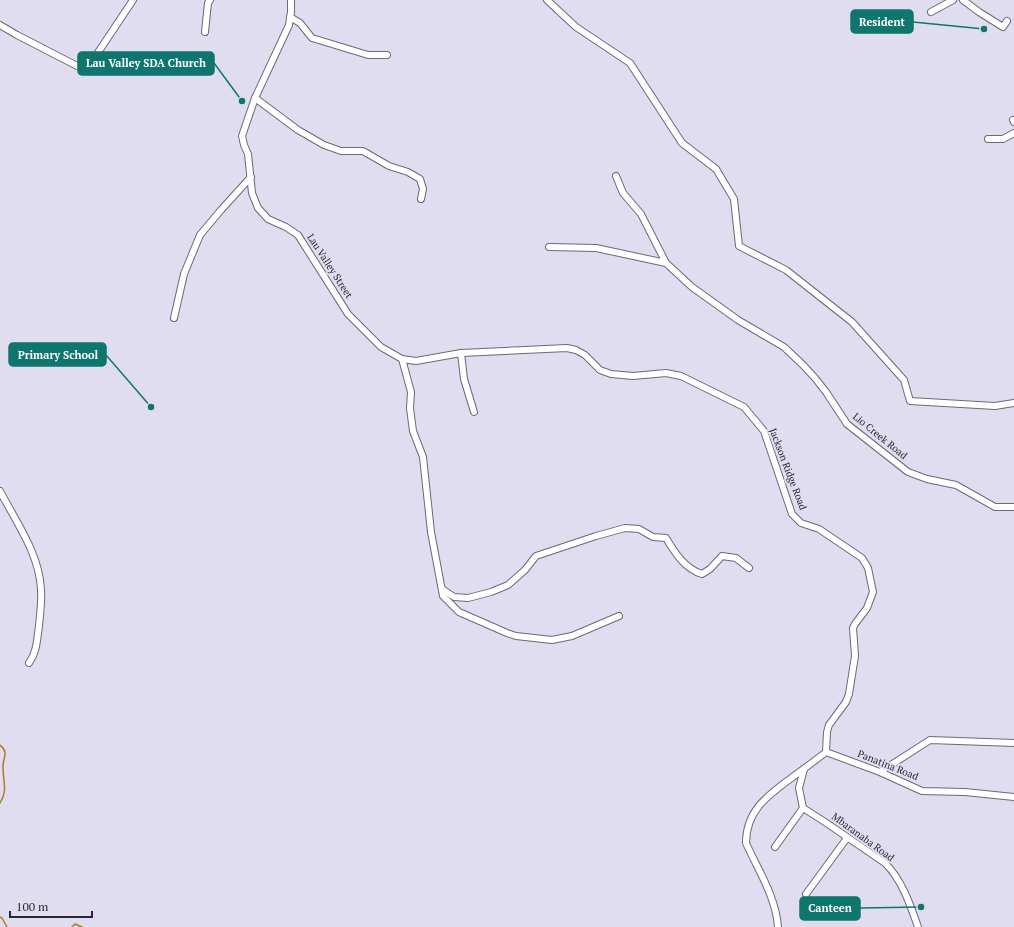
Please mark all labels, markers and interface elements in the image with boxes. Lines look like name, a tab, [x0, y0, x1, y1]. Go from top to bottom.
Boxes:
callout: Resident	[851, 10, 913, 33]
text: Resident	[859, 15, 906, 29]
callout: Lau Valley SDA Church	[78, 52, 214, 75]
text: Lau Valley SDA Church	[86, 56, 206, 70]
street label: Lau Valley Street	[304, 231, 356, 301]
callout: Primary School	[9, 343, 106, 366]
text: Primary School	[18, 348, 99, 362]
street label: Lio Creek Road	[850, 410, 910, 462]
street label: Jackson Ridge Road	[766, 426, 810, 512]
street label: Panatina Road	[856, 747, 921, 783]
street label: Mbaranaba Road	[829, 810, 897, 864]
scale bar	[10, 893, 92, 919]
callout: Canteen	[800, 897, 860, 920]
text: 100 m	[16, 899, 49, 914]
text: Canteen	[808, 901, 852, 915]

